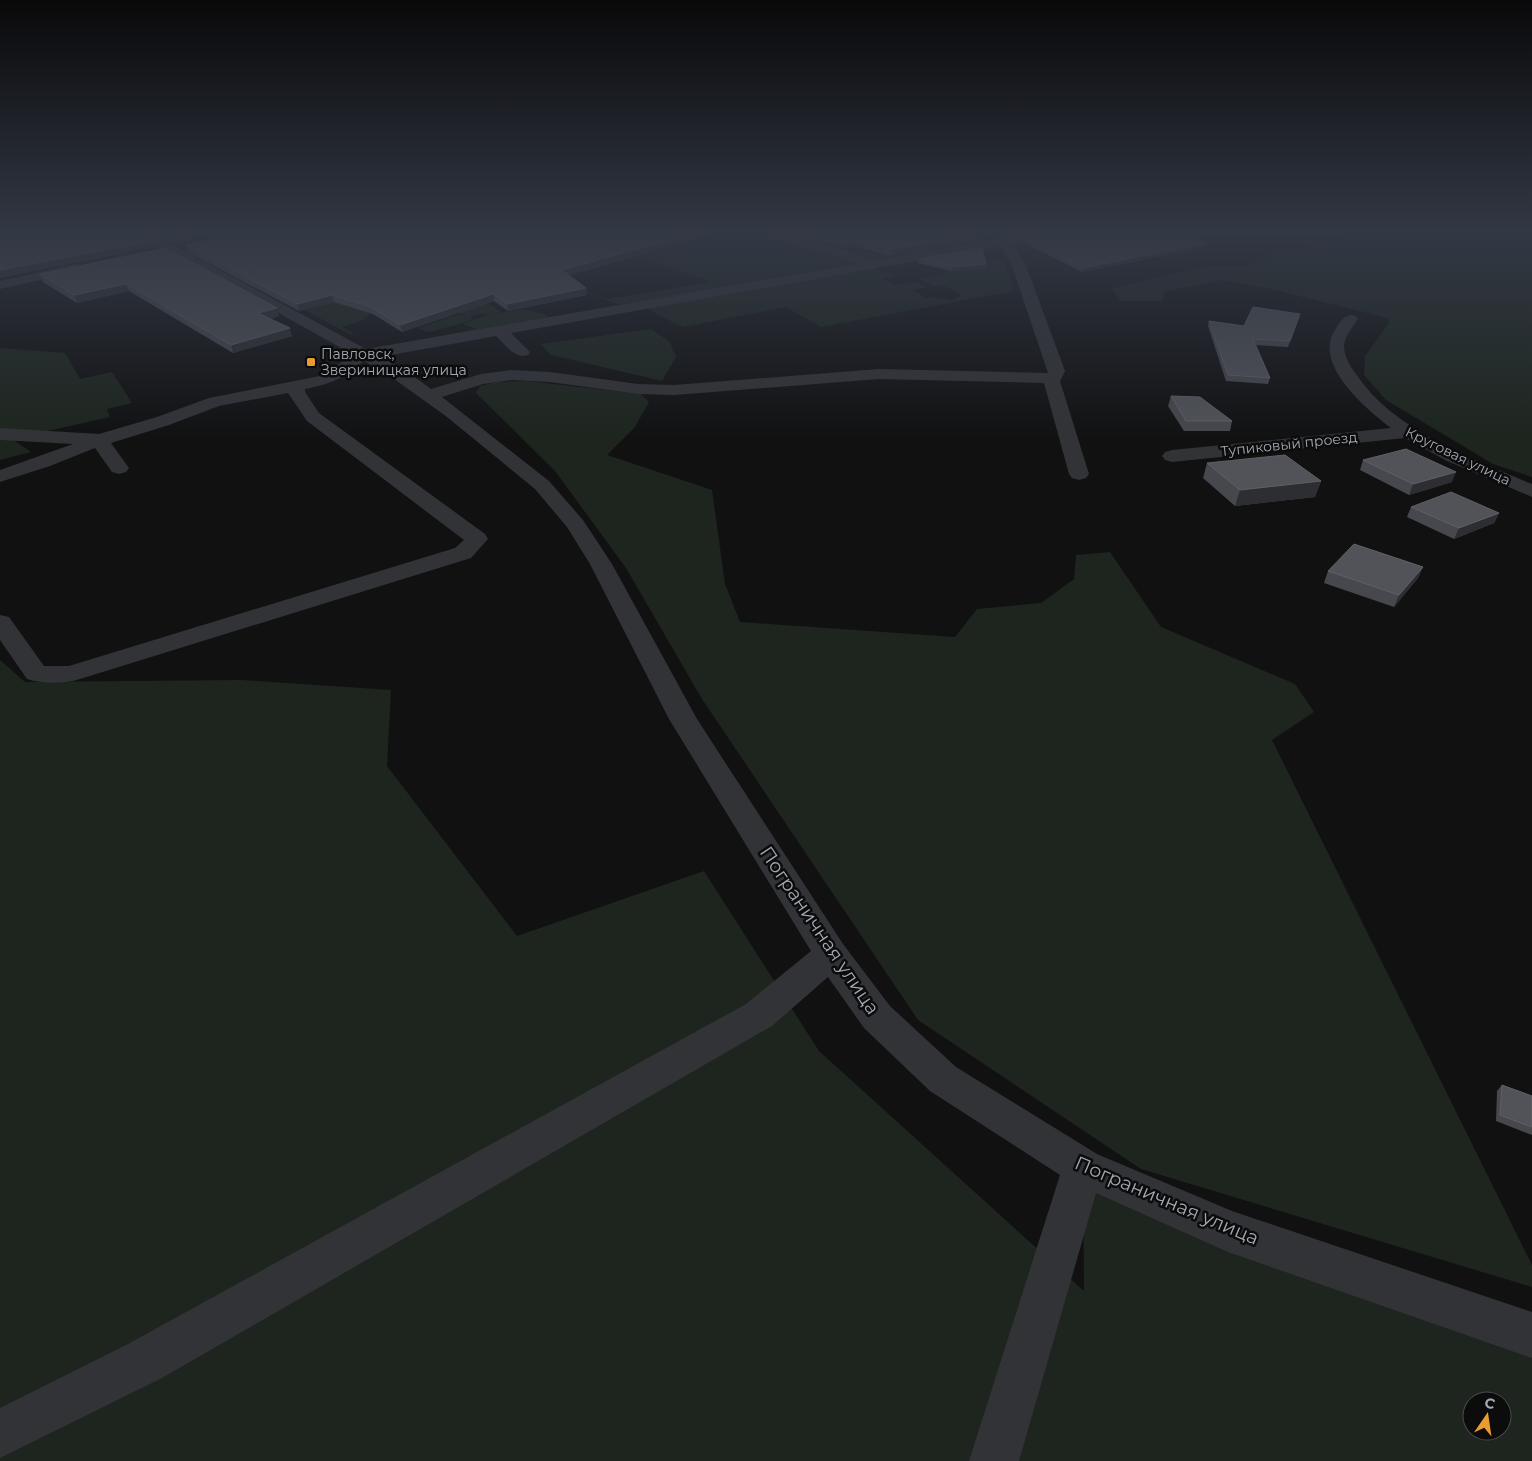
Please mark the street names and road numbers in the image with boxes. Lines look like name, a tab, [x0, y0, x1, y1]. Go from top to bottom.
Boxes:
street label: Круговая улица	[1403, 423, 1513, 489]
street label: Тупиковый проезд	[1220, 428, 1358, 460]
street label: Пограничная улица	[755, 842, 884, 1019]
street label: Пограничная улица	[1071, 1151, 1262, 1250]

